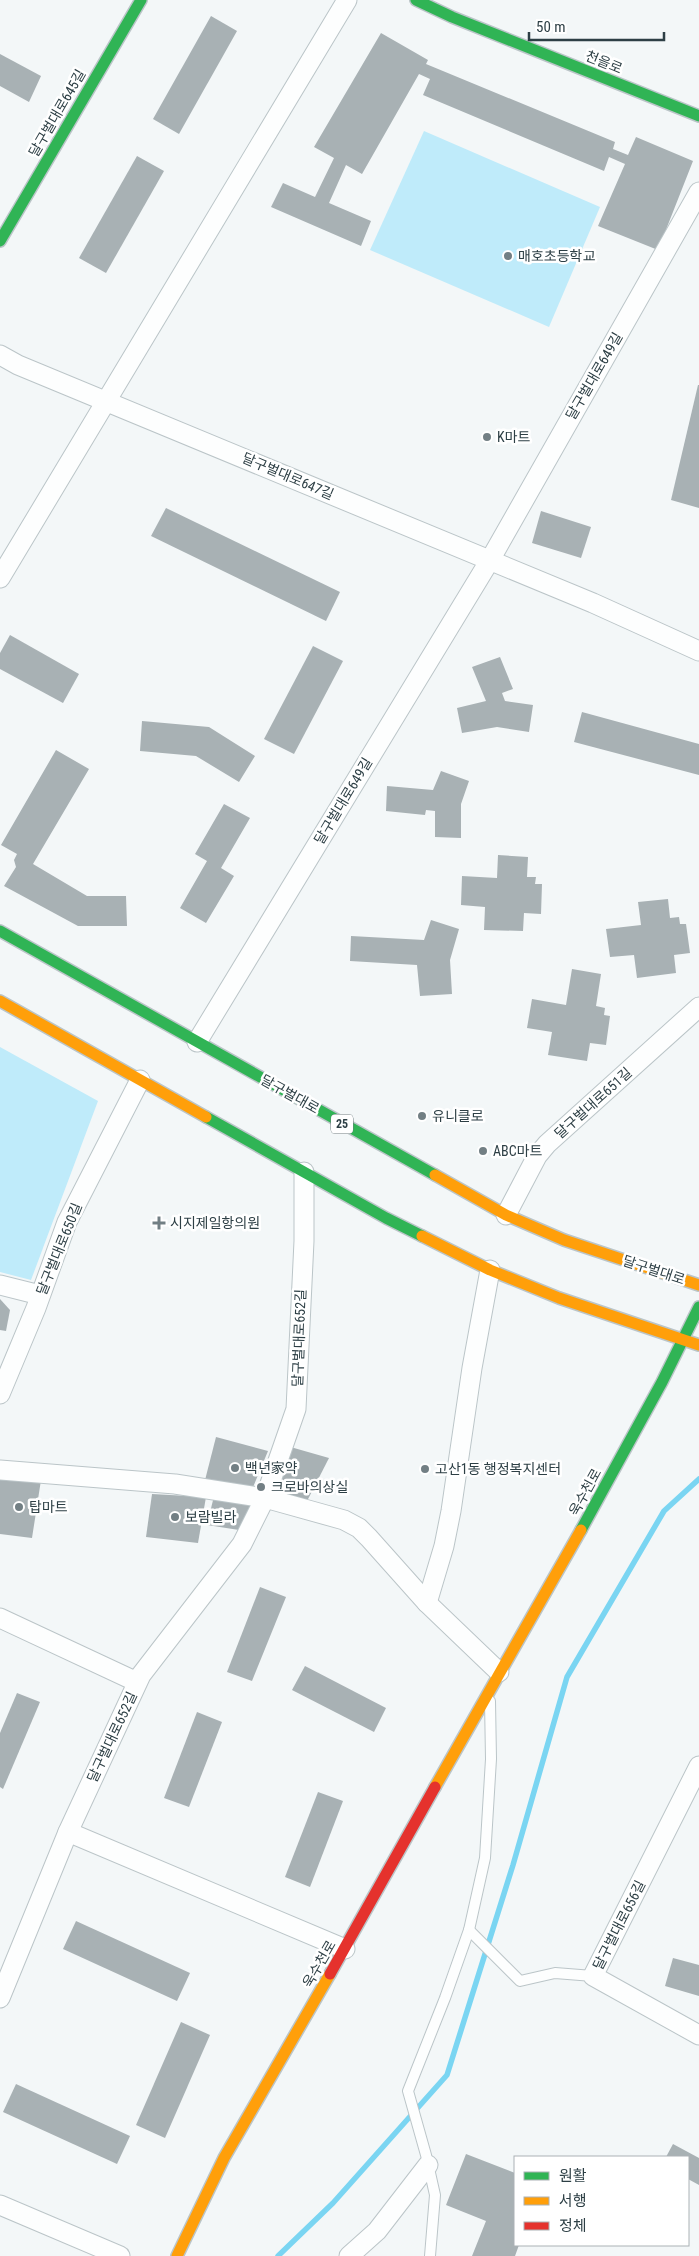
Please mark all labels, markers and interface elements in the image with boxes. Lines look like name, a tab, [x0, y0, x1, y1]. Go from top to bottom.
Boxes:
scale bar	[529, 10, 664, 42]
text: 50 m	[536, 18, 566, 36]
street label: 천을로	[583, 47, 625, 77]
street label: 달구벌대로645길	[26, 67, 88, 159]
place label: 매호초등학교	[518, 248, 595, 264]
marker: 매호초등학교	[502, 250, 514, 262]
street label: 달구벌대로649길	[563, 330, 625, 422]
place label: K마트	[497, 429, 531, 445]
marker: K마트	[481, 431, 493, 443]
street label: 달구벌대로647길	[240, 449, 336, 503]
street label: 달구벌대로649길	[311, 755, 375, 847]
street label: 달구벌대로651길	[551, 1064, 635, 1142]
street label: 달구벌대로	[258, 1071, 322, 1117]
place label: 유니클로	[432, 1108, 484, 1124]
marker: 유니클로	[416, 1110, 428, 1122]
road number: 25	[331, 1114, 353, 1134]
place label: ABC마트	[493, 1143, 543, 1159]
marker: ABC마트	[477, 1145, 489, 1157]
street label: 달구벌대로650길	[33, 1201, 85, 1297]
place label: 시지제일항의원	[170, 1215, 260, 1231]
marker: 시지제일항의원	[152, 1216, 166, 1230]
street label: 달구벌대로	[621, 1252, 687, 1288]
street label: 달구벌대로652길	[289, 1289, 309, 1387]
place label: 백년家약	[245, 1460, 298, 1476]
place label: 고산1동 행정복지센터	[435, 1461, 561, 1477]
marker: 백년家약	[229, 1462, 241, 1474]
marker: 고산1동 행정복지센터	[419, 1463, 431, 1475]
street label: 욱수천로	[566, 1465, 605, 1518]
place label: 크로바의상실	[271, 1479, 348, 1495]
marker: 크로바의상실	[255, 1481, 267, 1493]
place label: 탑마트	[29, 1499, 68, 1515]
marker: 탑마트	[13, 1501, 25, 1513]
place label: 보람빌라	[185, 1509, 237, 1525]
marker: 보람빌라	[169, 1511, 181, 1523]
street label: 달구벌대로652길	[84, 1689, 140, 1785]
street label: 달구벌대로656길	[590, 1878, 648, 1972]
street label: 욱수천로	[299, 1938, 339, 1990]
legend	[514, 2156, 689, 2246]
text: 원활	[559, 2167, 587, 2185]
text: 서행	[559, 2192, 587, 2210]
text: 정체	[559, 2217, 587, 2235]

